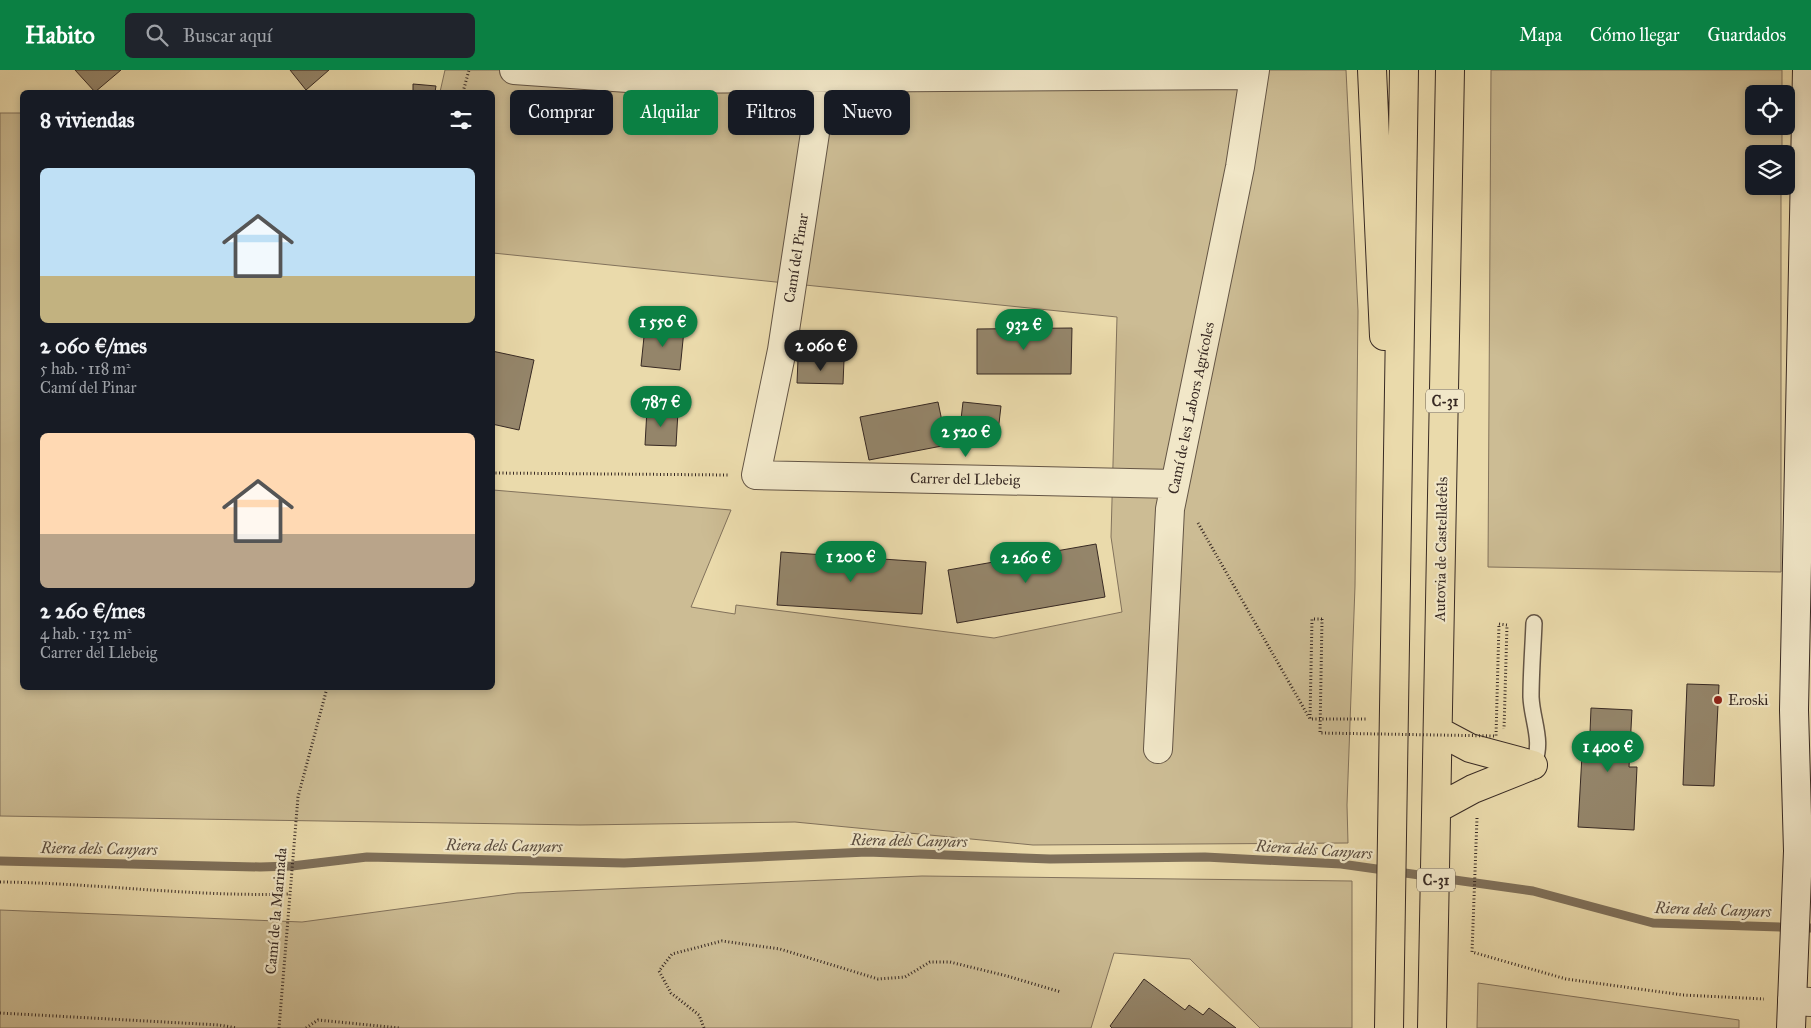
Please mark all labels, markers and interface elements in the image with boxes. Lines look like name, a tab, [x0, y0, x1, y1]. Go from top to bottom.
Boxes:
search box	[125, 13, 475, 58]
text: Habito	[25, 20, 95, 50]
icon: search	[143, 21, 171, 49]
text: Buscar aquí	[183, 24, 272, 47]
text: Mapa	[1519, 24, 1562, 46]
text: Cómo llegar	[1590, 24, 1680, 46]
text: Guardados	[1708, 24, 1786, 46]
map controls	[1745, 85, 1795, 195]
button: locate	[1745, 85, 1795, 135]
chip: Comprar	[510, 90, 613, 135]
chip: Alquilar	[623, 90, 718, 135]
chip: Filtros	[728, 90, 814, 135]
chip: Nuevo	[824, 90, 910, 135]
icon: filters	[447, 106, 475, 134]
text: 8 viviendas	[40, 107, 134, 133]
button: layers	[1745, 145, 1795, 195]
icon: home	[213, 201, 303, 291]
street label: Camí del Pinar	[780, 212, 812, 304]
pin: 1 550 €	[617, 306, 709, 348]
pin: 932 €	[989, 308, 1059, 351]
text: 1 550 €	[639, 312, 687, 331]
text: 932 €	[1006, 315, 1042, 334]
street label: Camí de les Labors Agrícoles	[1164, 320, 1218, 496]
pin: 2 060 €	[775, 330, 867, 372]
text: 2 060 €/mes	[40, 333, 147, 359]
text: 2 060 €	[795, 336, 847, 355]
text: 5 hab. · 118 m²	[40, 359, 131, 378]
text: Camí del Pinar	[40, 378, 136, 397]
pin: 787 €	[626, 386, 696, 428]
road number: C-31	[1426, 390, 1464, 412]
text: 787 €	[642, 392, 680, 411]
pin: 2 520 €	[920, 416, 1012, 458]
text: 2 520 €	[941, 422, 991, 441]
icon: home	[213, 466, 303, 556]
street label: Carrer del Llebeig	[910, 469, 1021, 489]
street label: Autovia de Castelldefels	[1431, 476, 1451, 623]
pin: 1 200 €	[805, 540, 897, 583]
pin: 2 260 €	[980, 542, 1072, 584]
text: 1 200 €	[826, 547, 876, 566]
text: 2 260 €	[1001, 548, 1051, 567]
text: 2 260 €/mes	[40, 598, 145, 624]
text: 4 hab. · 132 m²	[40, 624, 132, 643]
text: Carrer del Llebeig	[40, 643, 157, 662]
place label: Eroski	[1728, 691, 1768, 709]
marker: Eroski	[1712, 694, 1724, 706]
pin: 1 400 €	[1562, 730, 1654, 773]
text: 1 400 €	[1583, 737, 1633, 756]
water label: Riera dels Canyars	[849, 830, 968, 851]
water label: Riera dels Canyars	[444, 835, 563, 856]
water label: Riera dels Canyars	[1254, 836, 1373, 863]
water label: Riera dels Canyars	[39, 838, 158, 859]
street label: Camí de la Marinada	[261, 846, 291, 975]
road number: C-31	[1417, 868, 1455, 892]
water label: Riera dels Canyars	[1653, 898, 1772, 921]

